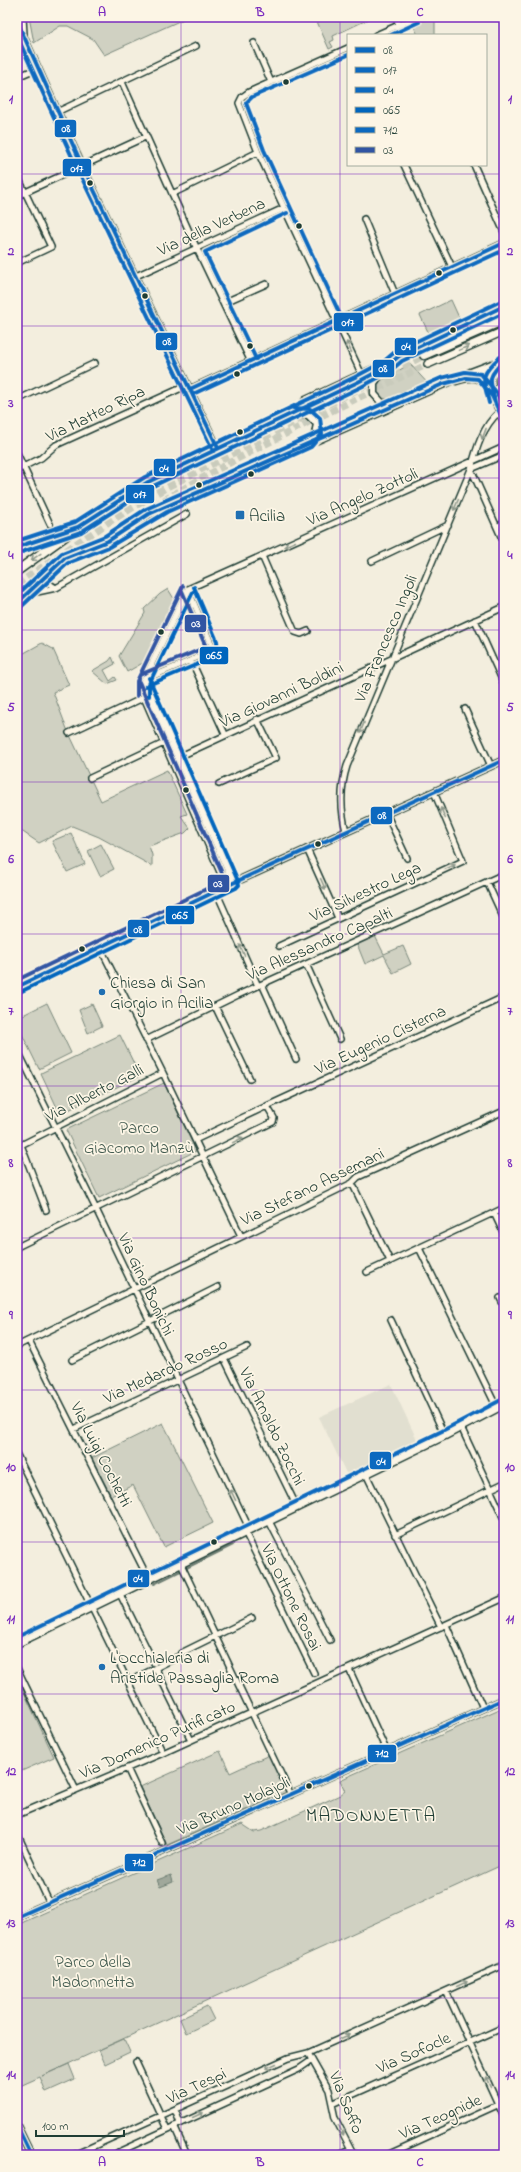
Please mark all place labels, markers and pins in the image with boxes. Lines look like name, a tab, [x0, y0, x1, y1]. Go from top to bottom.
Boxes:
unlabelled marker	[281, 77, 291, 87]
unlabelled marker	[85, 178, 95, 188]
unlabelled marker	[294, 221, 304, 231]
unlabelled marker	[434, 268, 444, 278]
unlabelled marker	[140, 291, 150, 301]
unlabelled marker	[448, 325, 458, 335]
unlabelled marker	[245, 341, 255, 351]
unlabelled marker	[232, 369, 242, 379]
unlabelled marker	[235, 427, 245, 437]
unlabelled marker	[246, 469, 256, 479]
unlabelled marker	[194, 480, 204, 490]
place label: Acilia	[249, 504, 285, 529]
marker: Acilia	[234, 509, 246, 521]
unlabelled marker	[156, 627, 166, 637]
unlabelled marker	[181, 785, 191, 795]
unlabelled marker	[313, 839, 323, 849]
unlabelled marker	[77, 944, 87, 954]
place label: Chiesa di San Giorgio in Acilia	[110, 971, 214, 1018]
marker: Chiesa di San Giorgio in Acilia	[97, 987, 107, 997]
unlabelled marker	[209, 1537, 219, 1547]
place label: L'Occhialeria di Aristide Passaglia Roma	[110, 1646, 279, 1693]
marker: L'Occhialeria di Aristide Passaglia Roma	[97, 1662, 107, 1672]
unlabelled marker	[304, 1781, 314, 1791]

